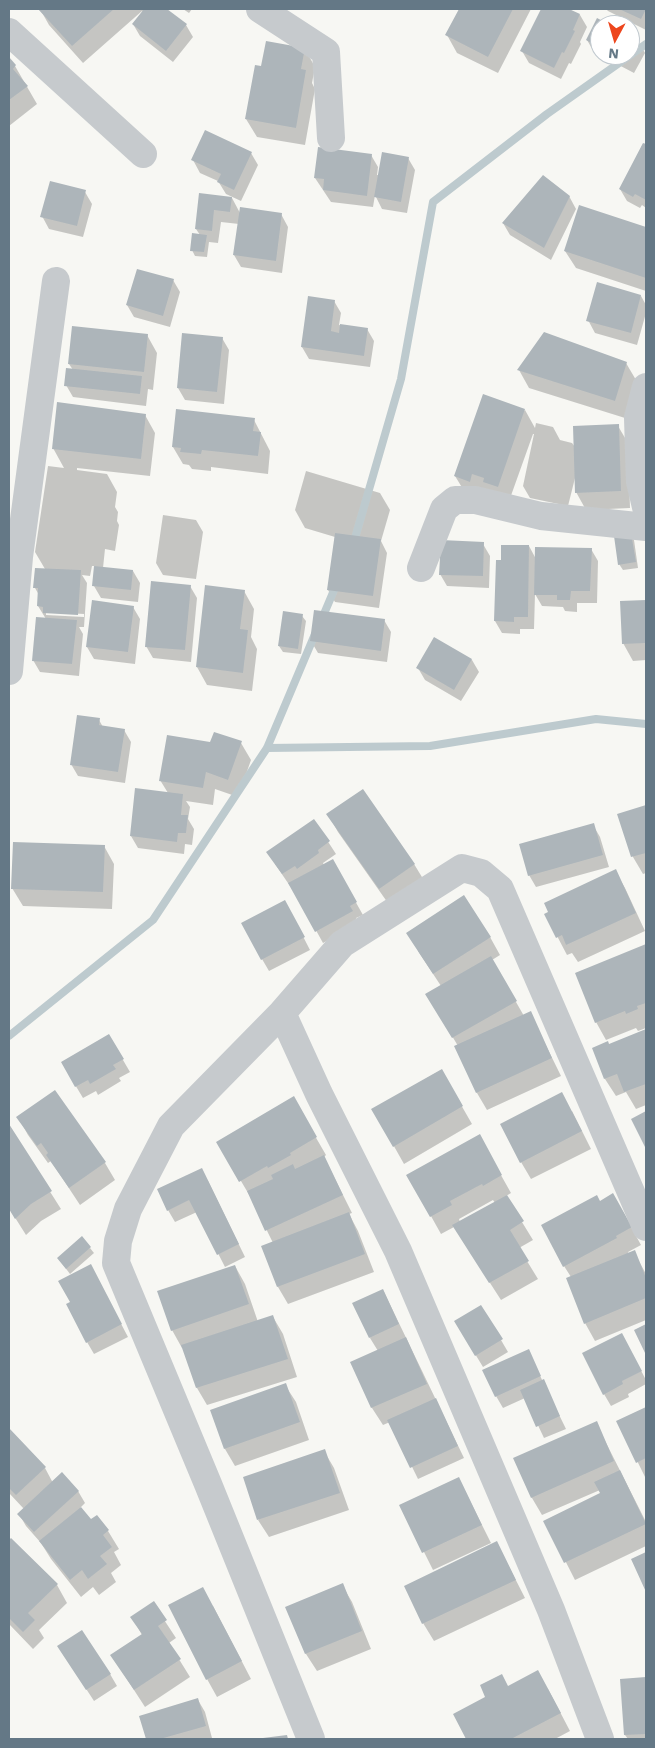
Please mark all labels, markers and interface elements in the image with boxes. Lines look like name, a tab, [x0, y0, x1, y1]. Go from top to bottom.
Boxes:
north arrow	[590, 15, 640, 65]
text: N	[608, 45, 620, 62]

